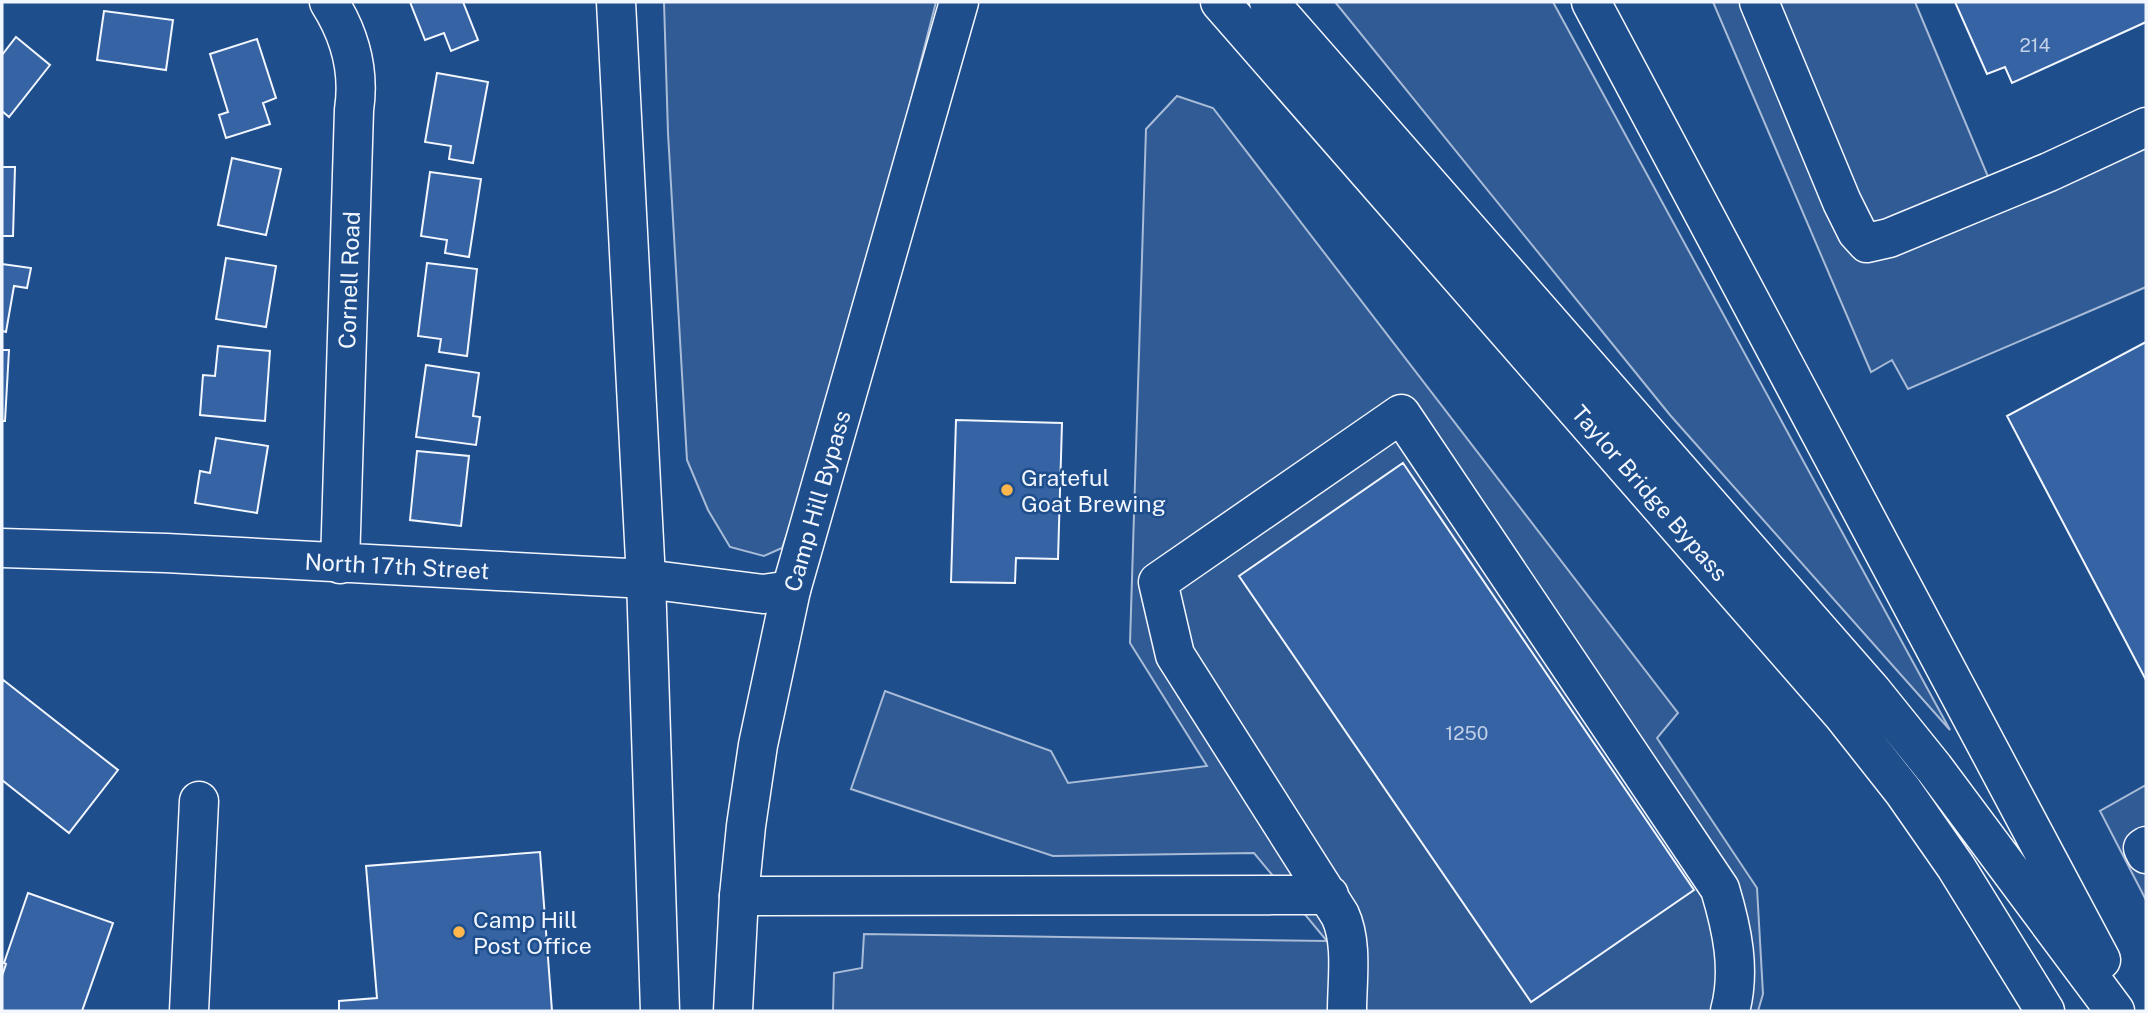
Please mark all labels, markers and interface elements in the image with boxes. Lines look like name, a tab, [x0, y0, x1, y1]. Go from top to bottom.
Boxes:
house number: 214	[2020, 34, 2051, 56]
street label: Cornell Road	[333, 211, 365, 349]
street label: Taylor Bridge Bypass	[1566, 400, 1734, 586]
street label: Camp Hill Bypass	[778, 407, 856, 595]
place label: Grateful Goat Brewing	[1021, 464, 1166, 517]
marker: Grateful Goat Brewing	[999, 482, 1015, 498]
street label: North 17th Street	[304, 548, 490, 584]
house number: 1250	[1446, 722, 1488, 744]
place label: Camp Hill Post Office	[473, 906, 592, 959]
marker: Camp Hill Post Office	[451, 924, 467, 940]

